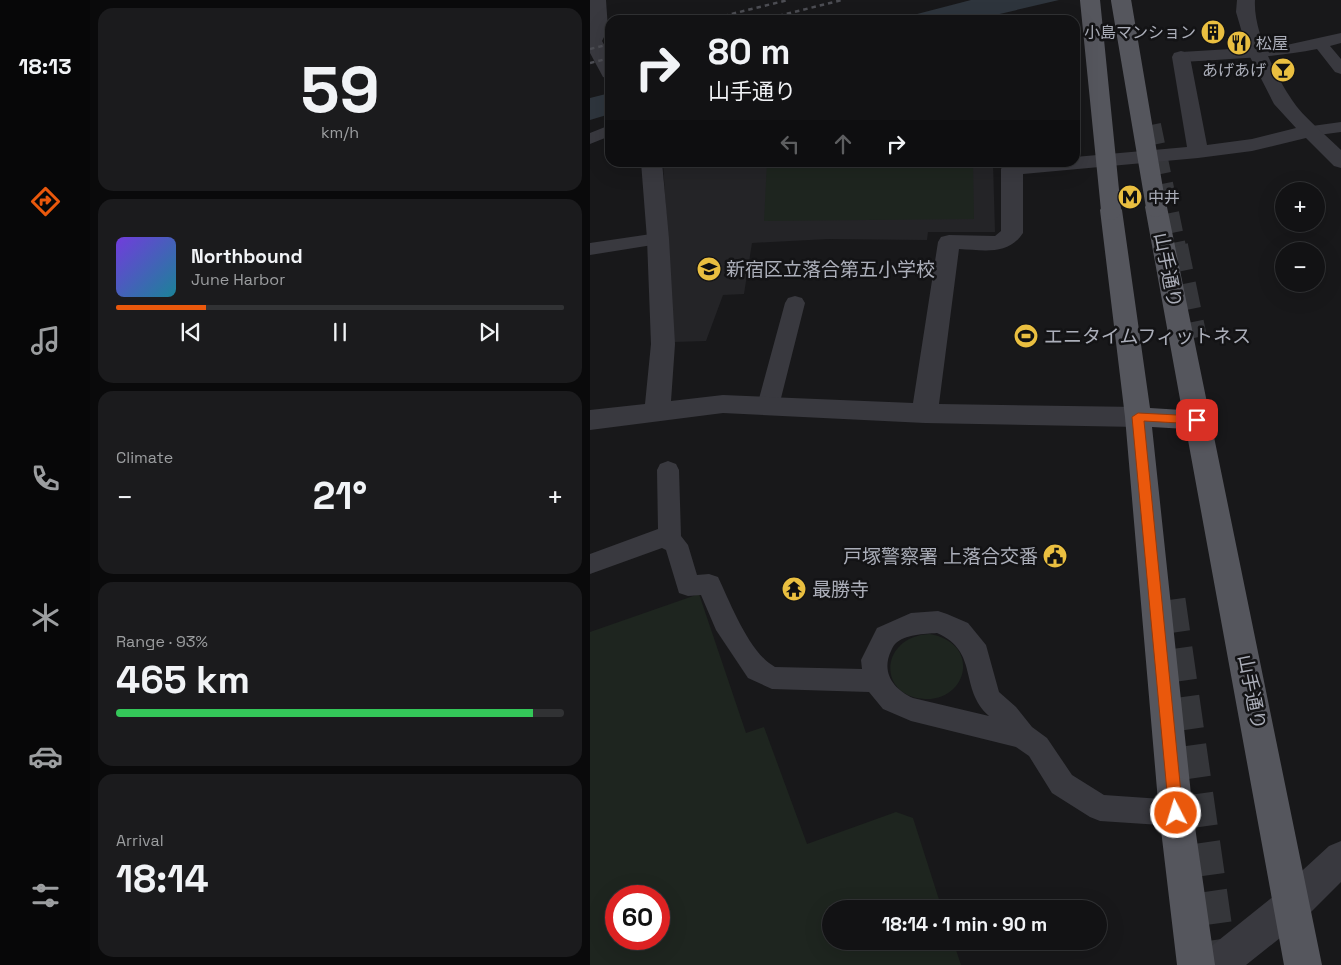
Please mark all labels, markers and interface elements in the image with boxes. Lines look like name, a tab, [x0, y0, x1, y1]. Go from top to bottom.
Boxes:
building icon: 小島マンション	[1200, 19, 1226, 45]
place label: 小島マンション	[1084, 22, 1196, 43]
text: 80 m	[708, 30, 790, 74]
restaurant icon: 松屋	[1226, 30, 1252, 56]
place label: 松屋	[1256, 33, 1288, 54]
icon: right	[625, 35, 690, 100]
text: 59	[300, 48, 380, 131]
text: 18:13	[18, 52, 72, 80]
bar icon: あげあげ	[1270, 57, 1296, 83]
place label: あげあげ	[1202, 60, 1266, 81]
text: 山手通り	[708, 77, 796, 105]
text: km/h	[321, 122, 359, 143]
icon: left	[776, 130, 804, 158]
icon: ahead	[829, 130, 857, 158]
icon: right	[882, 130, 910, 158]
map controls	[1275, 182, 1325, 292]
button: +	[1275, 182, 1325, 232]
icon: directions	[28, 184, 63, 219]
metro station icon: 中井	[1117, 184, 1143, 210]
place label: 中井	[1148, 187, 1180, 208]
street label: 山手通り	[1148, 230, 1188, 310]
button: −	[1275, 242, 1325, 292]
text: Northbound	[191, 244, 303, 269]
school or university icon: 新宿区立落合第五小学校	[696, 256, 722, 282]
place label: 新宿区立落合第五小学校	[726, 257, 935, 282]
text: June Harbor	[191, 269, 285, 290]
icon: previous	[177, 318, 205, 346]
icon: pause	[326, 318, 354, 346]
icon: next	[475, 318, 503, 346]
icon: music	[28, 323, 63, 358]
sports icon: エニタイムフィットネス	[1013, 323, 1039, 349]
place label: エニタイムフィットネス	[1044, 324, 1251, 349]
pin	[1176, 399, 1218, 441]
icon: arrive	[1183, 406, 1211, 434]
text: Climate	[116, 447, 173, 468]
icon: phone	[28, 461, 63, 496]
text: 21°	[313, 472, 367, 520]
text: −	[116, 479, 133, 515]
text: +	[547, 479, 564, 515]
public building icon: 戸塚警察署 上落合交番	[1042, 543, 1068, 569]
place label: 戸塚警察署 上落合交番	[843, 544, 1038, 569]
temple icon: 最勝寺	[781, 576, 807, 602]
place label: 最勝寺	[812, 577, 869, 602]
icon: climate	[28, 600, 63, 635]
text: Range · 93%	[116, 631, 208, 652]
street label: 山手通り	[1232, 652, 1272, 732]
text: 465 km	[116, 656, 250, 704]
icon: car	[28, 739, 63, 774]
position arrow	[1149, 786, 1201, 838]
text: Arrival	[116, 830, 164, 851]
text: 18:14	[116, 855, 209, 903]
icon: filters	[28, 878, 63, 913]
speed limit sign: 60	[605, 885, 670, 950]
text: 18:14 · 1 min · 90 m	[882, 912, 1047, 937]

